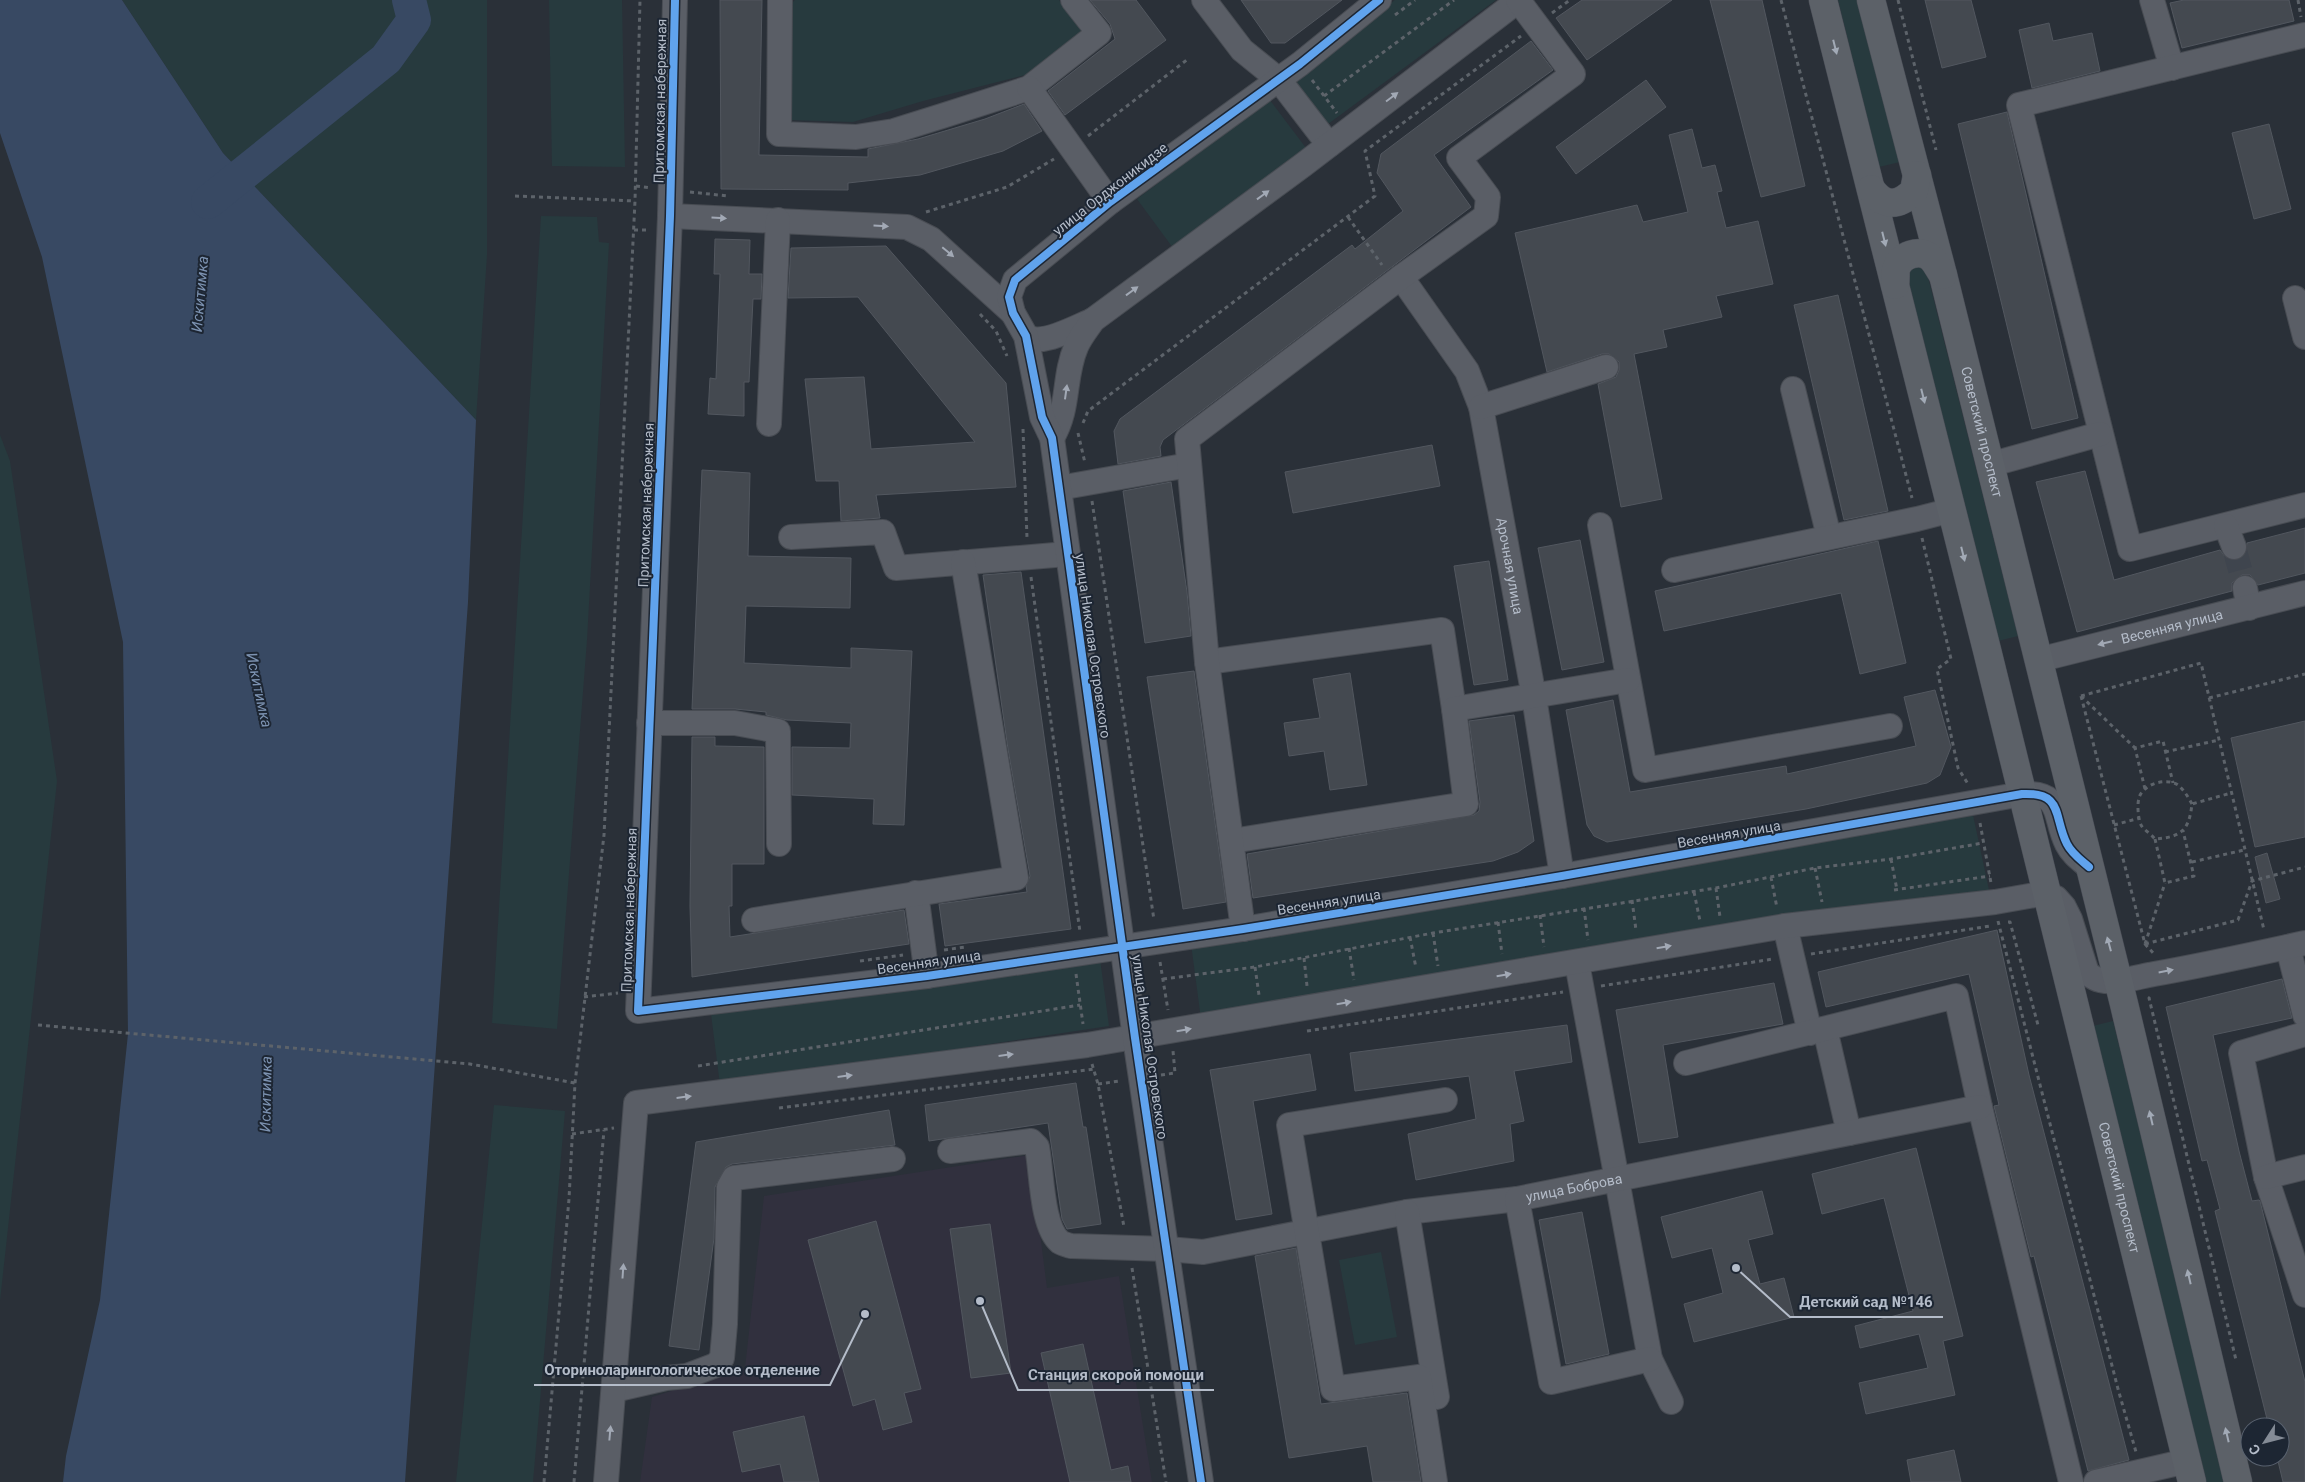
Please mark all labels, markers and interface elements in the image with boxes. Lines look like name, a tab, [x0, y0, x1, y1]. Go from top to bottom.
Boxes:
street label: Притомская набережная	[651, 19, 669, 183]
one-way arrow	[1831, 40, 1839, 55]
one-way arrow	[1385, 91, 1398, 102]
street label: улица Орджоникидзе	[1049, 139, 1171, 239]
one-way arrow	[1256, 190, 1270, 200]
one-way arrow	[711, 214, 727, 222]
one-way arrow	[874, 222, 890, 230]
one-way arrow	[1880, 231, 1888, 246]
one-way arrow	[941, 247, 954, 258]
water label: Искитимка	[188, 255, 212, 333]
one-way arrow	[1125, 286, 1138, 297]
street label: Советский проспект	[1958, 365, 2006, 499]
one-way arrow	[1062, 383, 1070, 399]
one-way arrow	[1919, 389, 1927, 404]
street label: Притомская набережная	[635, 422, 657, 588]
street label: Арочная улица	[1493, 516, 1527, 616]
one-way arrow	[1959, 546, 1967, 561]
street label: улица Николая Островского	[1072, 553, 1114, 739]
street label: Весенняя улица	[2119, 606, 2224, 647]
one-way arrow	[2097, 639, 2112, 647]
water label: Искитимка	[242, 651, 276, 729]
street label: Весенняя улица	[1676, 817, 1782, 851]
street label: Притомская набережная	[618, 827, 640, 993]
street label: Весенняя улица	[1276, 886, 1382, 918]
one-way arrow	[2104, 936, 2112, 951]
one-way arrow	[1656, 943, 1672, 951]
street label: Весенняя улица	[876, 947, 982, 977]
street label: улица Николая Островского	[1129, 954, 1171, 1140]
one-way arrow	[2158, 967, 2174, 975]
one-way arrow	[1496, 971, 1512, 979]
one-way arrow	[1336, 998, 1352, 1006]
one-way arrow	[1176, 1026, 1192, 1034]
one-way arrow	[999, 1051, 1015, 1059]
water label: Искитимка	[256, 1056, 276, 1132]
one-way arrow	[837, 1072, 853, 1080]
one-way arrow	[676, 1093, 692, 1101]
one-way arrow	[2147, 1111, 2155, 1126]
street label: Советский проспект	[2096, 1120, 2143, 1255]
street label: улица Боброва	[1524, 1170, 1624, 1205]
one-way arrow	[619, 1263, 627, 1279]
one-way arrow	[2185, 1269, 2193, 1284]
callout: Детский сад №146	[1790, 1287, 1943, 1317]
text: Детский сад №146	[1799, 1293, 1933, 1311]
callout: Оториноларингологическое отделение	[534, 1355, 830, 1385]
callout: Станция скорой помощи	[1018, 1360, 1214, 1390]
text: Оториноларингологическое отделение	[544, 1361, 820, 1379]
text: Станция скорой помощи	[1028, 1366, 1204, 1384]
north arrow	[2240, 1417, 2290, 1467]
one-way arrow	[607, 1425, 615, 1441]
one-way arrow	[2223, 1427, 2231, 1442]
text: С	[2245, 1441, 2264, 1458]

